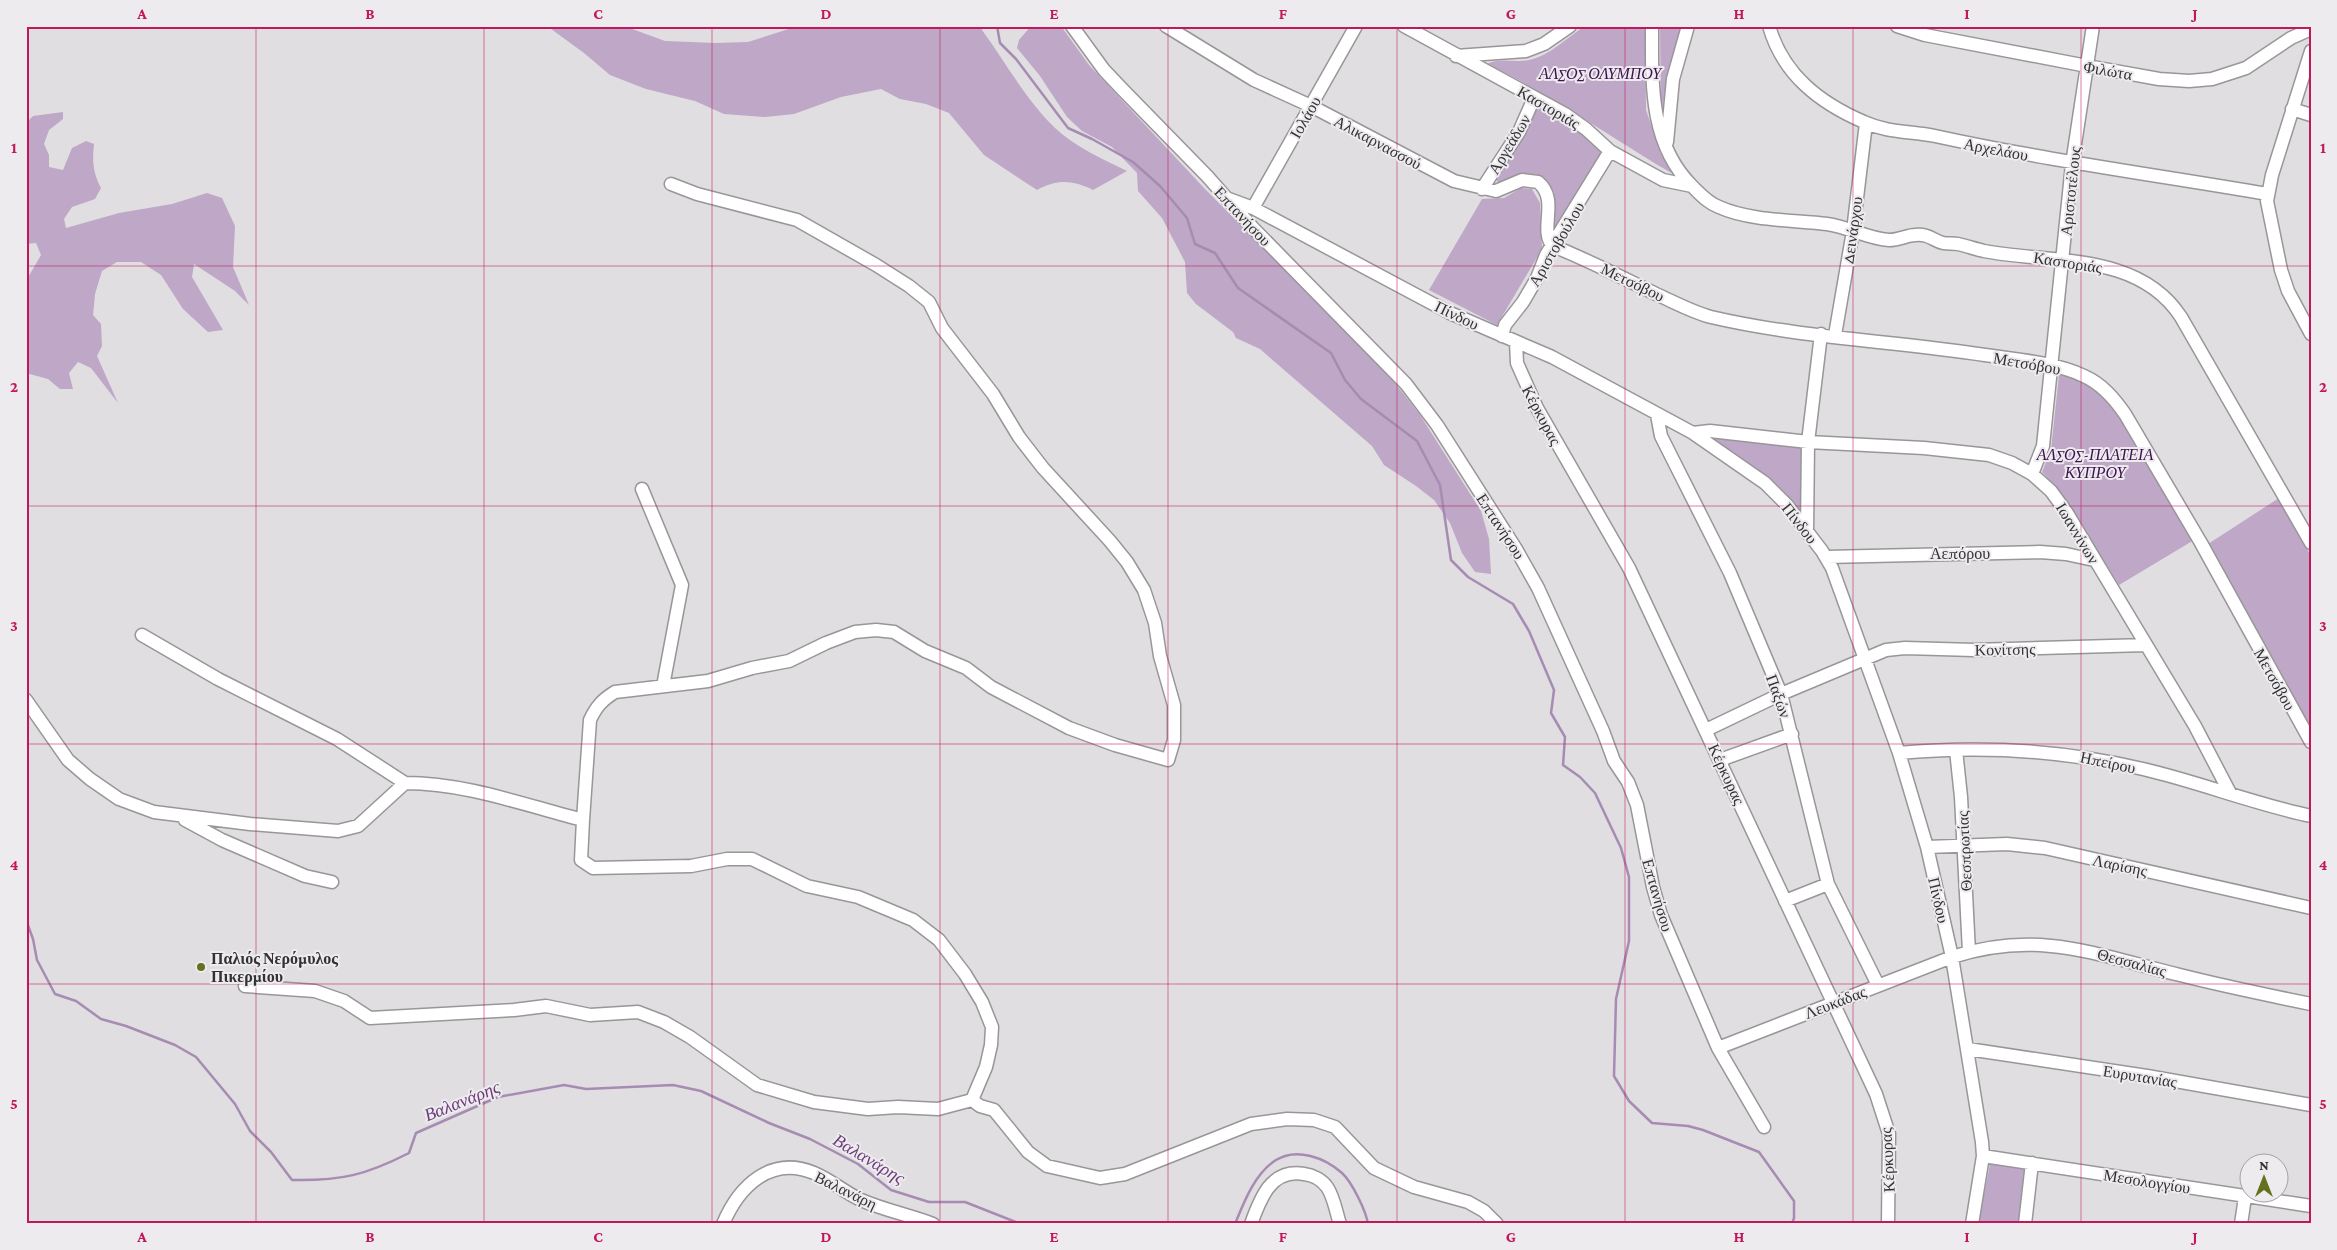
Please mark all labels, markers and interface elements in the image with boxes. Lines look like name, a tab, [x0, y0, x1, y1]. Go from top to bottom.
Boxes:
text: A	[136, 5, 147, 22]
text: B	[365, 5, 375, 22]
text: C	[593, 5, 603, 22]
text: D	[820, 5, 832, 22]
text: E	[1049, 5, 1059, 22]
text: F	[1279, 5, 1288, 22]
text: G	[1506, 5, 1516, 22]
text: H	[1734, 5, 1745, 22]
text: I	[1964, 5, 1970, 22]
text: J	[2190, 5, 2198, 22]
street label: Φιλώτα	[2082, 58, 2134, 83]
park label: ΑΛΣΟΣ ΟΛΥΜΠΟΥ	[1538, 65, 1663, 82]
street label: Καστοριάς	[1514, 83, 1584, 133]
street label: Ιολάου	[1287, 93, 1324, 141]
street label: Αργεάδων	[1485, 111, 1535, 178]
street label: Αλικαρνασσού	[1331, 112, 1424, 174]
street label: Αρχελάου	[1962, 135, 2030, 165]
text: 1	[11, 139, 17, 156]
text: 1	[2320, 139, 2326, 156]
street label: Αριστοτέλους	[2057, 145, 2085, 237]
street label: Επτανήσου	[1210, 183, 1274, 250]
street label: Δεινάρχου	[1839, 195, 1867, 265]
street label: Αριστοβούλου	[1525, 199, 1588, 290]
street label: Καστοριάς	[2032, 249, 2104, 277]
street label: Μετσόβου	[1598, 260, 1667, 306]
street label: Πίνδου	[1432, 298, 1481, 333]
street label: Μετσόβου	[1992, 349, 2062, 379]
text: 2	[10, 378, 18, 395]
text: 2	[2319, 378, 2327, 395]
street label: Κέρκυρας	[1518, 383, 1565, 449]
park label: ΑΛΣΟΣ-ΠΛΑΤΕΙΑ ΚΥΠΡΟΥ	[2036, 446, 2153, 481]
street label: Επτανήσου	[1472, 490, 1528, 563]
street label: Πίνδου	[1779, 500, 1821, 547]
street label: Ιωαννίνων	[2053, 500, 2102, 567]
street label: Αεπόρου	[1930, 545, 1990, 563]
text: 3	[10, 617, 18, 634]
text: 3	[2319, 617, 2327, 634]
street label: Κονίτσης	[1974, 640, 2036, 660]
street label: Μετσόβου	[2250, 645, 2299, 714]
street label: Παξών	[1763, 672, 1794, 720]
street label: Κέρκυρας	[1704, 741, 1748, 808]
street label: Ηπείρου	[2078, 748, 2137, 778]
street label: Θεσπρωτίας	[1954, 809, 1976, 892]
street label: Λαρίσης	[2091, 851, 2150, 881]
text: 4	[10, 856, 19, 873]
text: 4	[2319, 856, 2328, 873]
street label: Επτανήσου	[1638, 857, 1676, 934]
street label: Πίνδου	[1925, 876, 1952, 925]
street label: Θεσσαλίας	[2096, 945, 2169, 980]
place label: Παλιός Νερόμυλος Πικερμίου	[211, 950, 338, 986]
marker: Παλιός Νερόμυλος Πικερμίου	[195, 961, 207, 973]
street label: Λευκάδας	[1802, 983, 1869, 1022]
street label: Ευρυτανίας	[2102, 1062, 2179, 1092]
water label: Βαλανάρης	[421, 1076, 503, 1125]
text: 5	[10, 1095, 18, 1112]
text: 5	[2319, 1095, 2327, 1112]
street label: Κέρκυρας	[1877, 1126, 1899, 1193]
water label: Βαλανάρης	[830, 1130, 909, 1189]
north arrow	[2240, 1152, 2290, 1202]
text: N	[2259, 1157, 2269, 1173]
street label: Μεσολογγίου	[2102, 1166, 2192, 1198]
street label: Βαλανάρη	[811, 1168, 880, 1214]
text: A	[136, 1228, 147, 1245]
text: B	[365, 1228, 375, 1245]
text: C	[593, 1228, 603, 1245]
text: D	[820, 1228, 832, 1245]
text: E	[1049, 1228, 1059, 1245]
text: F	[1279, 1228, 1288, 1245]
text: G	[1506, 1228, 1516, 1245]
text: H	[1734, 1228, 1745, 1245]
text: I	[1964, 1228, 1970, 1245]
text: J	[2190, 1228, 2198, 1245]

